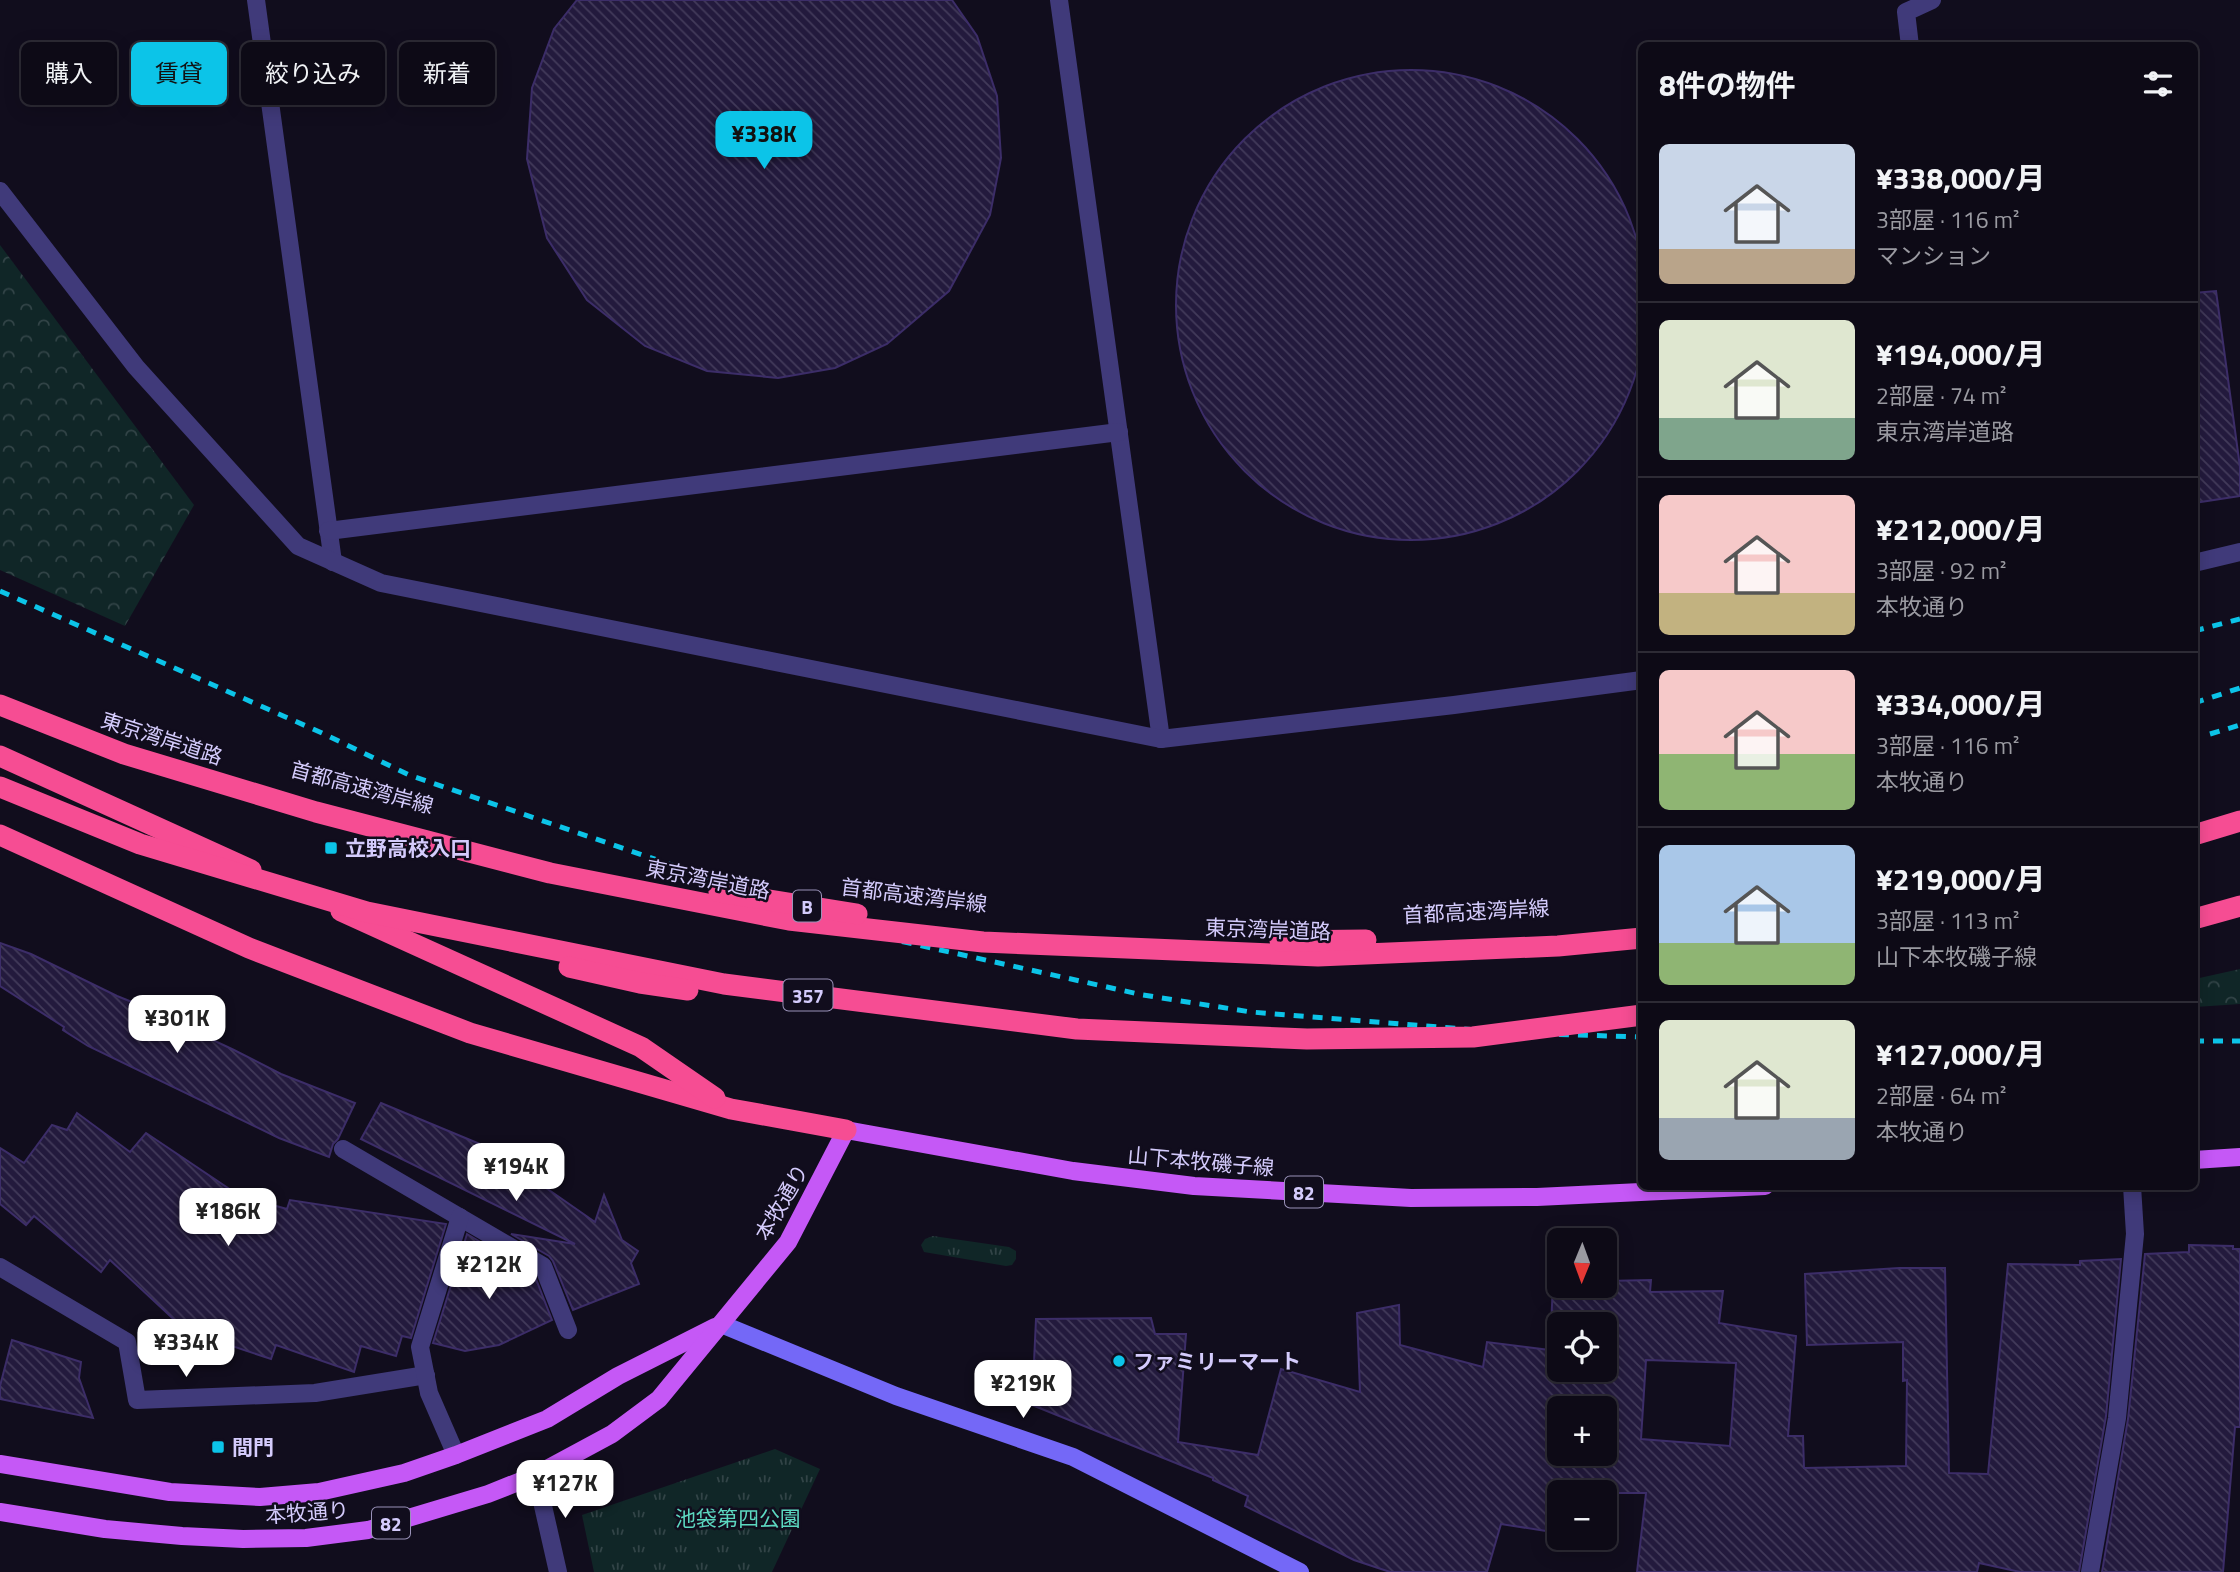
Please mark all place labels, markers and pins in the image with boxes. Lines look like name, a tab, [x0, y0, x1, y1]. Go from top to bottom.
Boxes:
pin: ¥338K	[715, 111, 813, 171]
place label: 立野高校入口	[345, 832, 471, 864]
marker: 立野高校入口	[323, 840, 339, 856]
pin: ¥301K	[128, 996, 226, 1055]
pin: ¥194K	[467, 1144, 565, 1203]
pin: ¥186K	[179, 1188, 277, 1248]
pin: ¥212K	[440, 1242, 538, 1301]
pin: ¥334K	[137, 1320, 235, 1379]
place label: ファミリーマート	[1133, 1345, 1301, 1377]
marker: ファミリーマート	[1111, 1353, 1127, 1369]
pin: ¥219K	[974, 1360, 1072, 1420]
place label: 間門	[232, 1431, 274, 1463]
marker: 間門	[210, 1439, 226, 1455]
pin: ¥127K	[516, 1460, 614, 1520]

